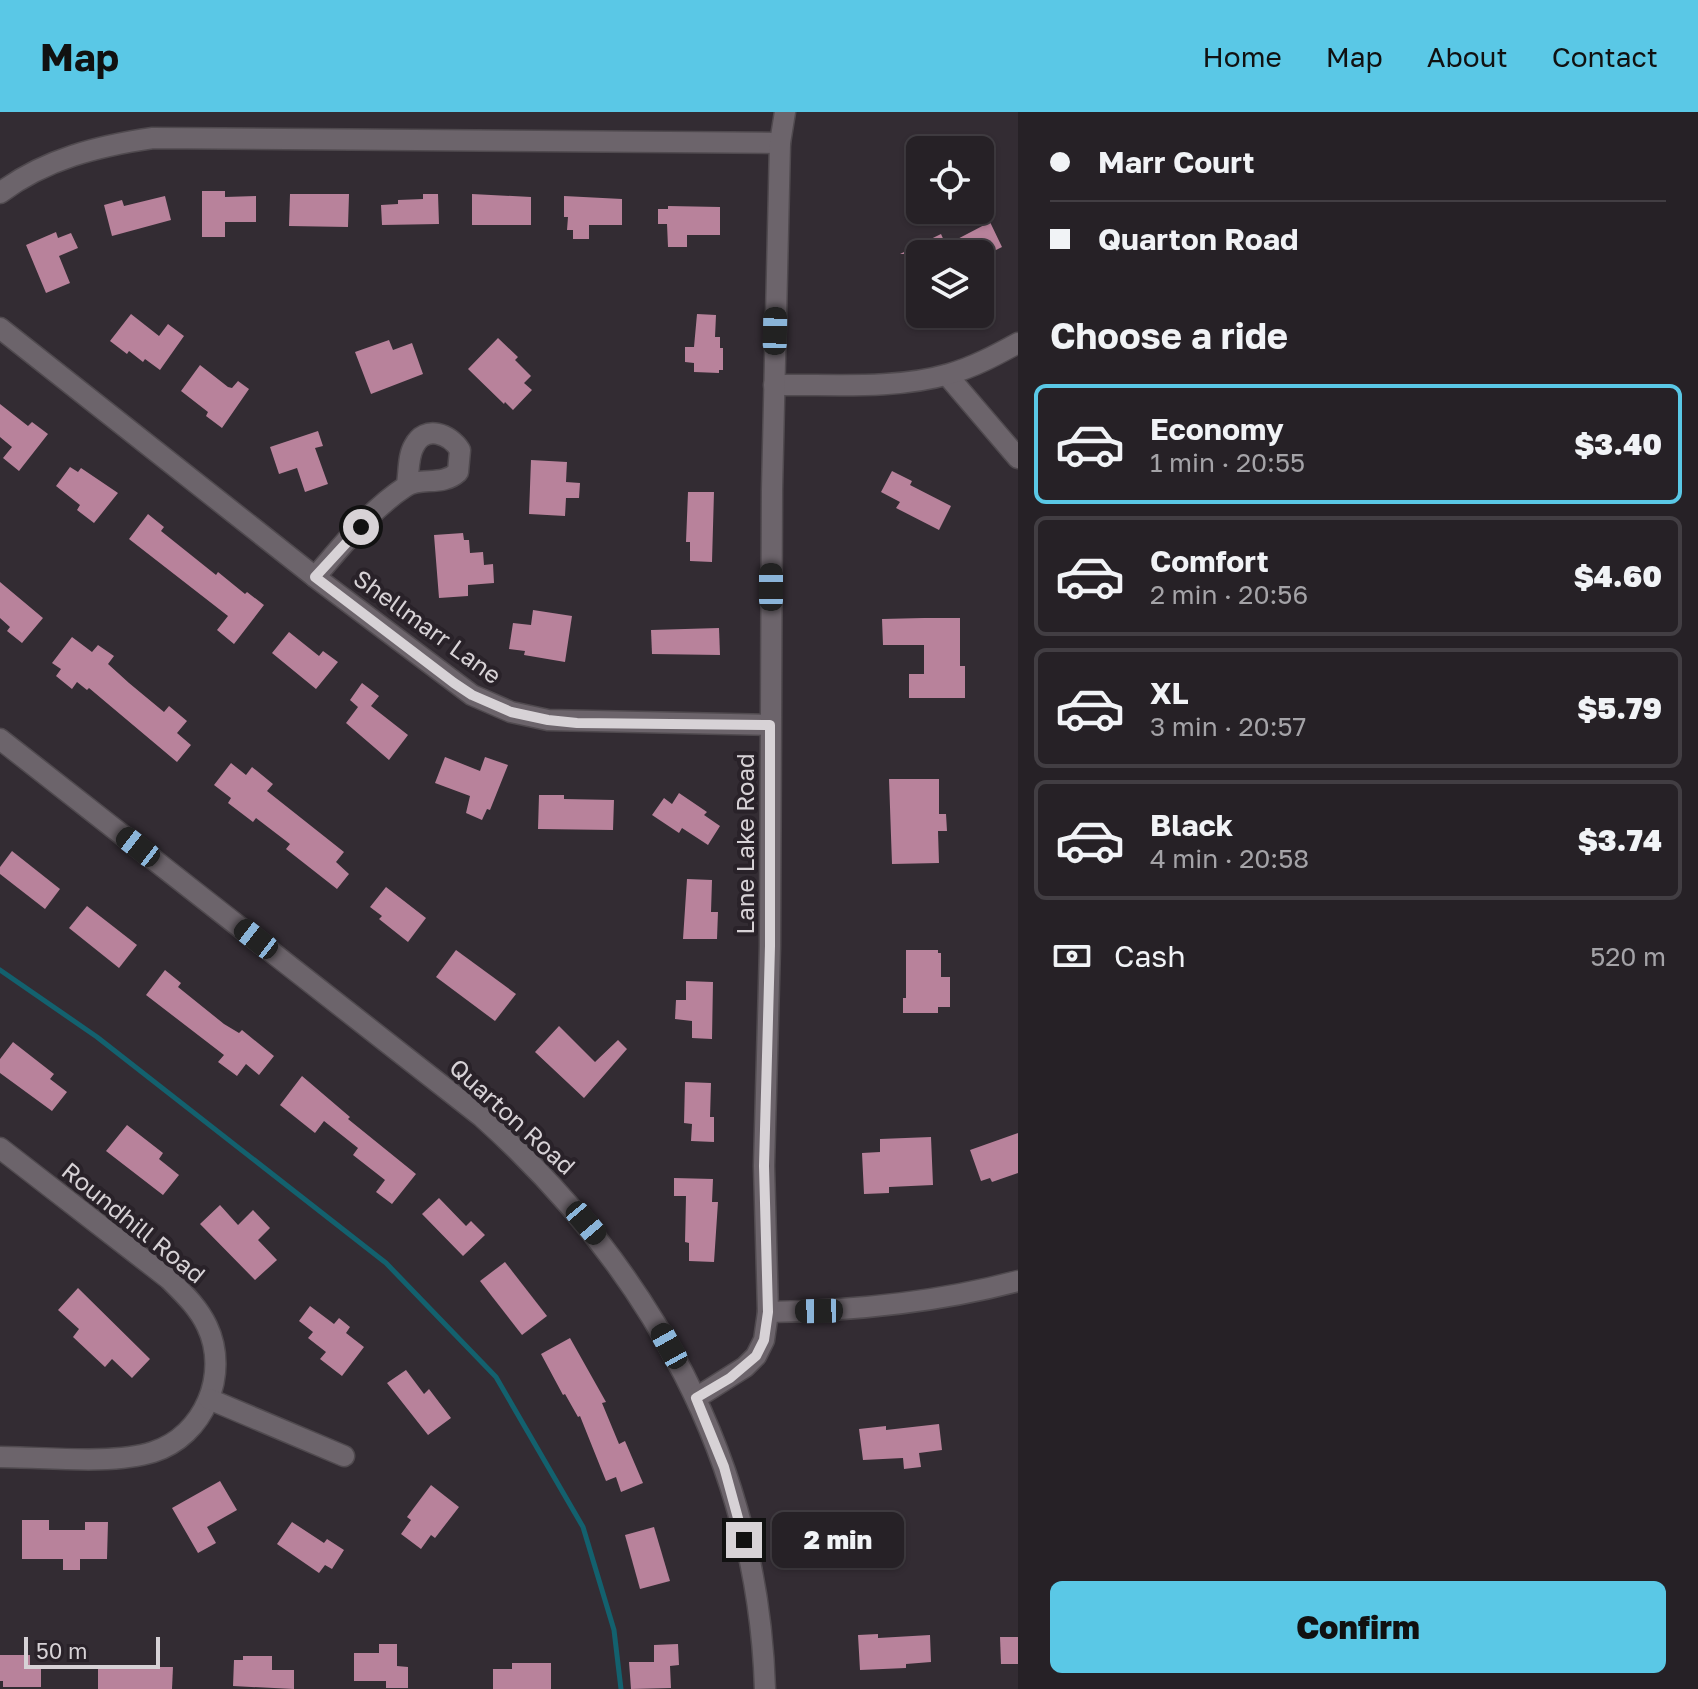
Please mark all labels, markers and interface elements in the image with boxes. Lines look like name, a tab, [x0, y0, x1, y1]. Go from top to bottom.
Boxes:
text: Map	[40, 34, 119, 79]
text: Home	[1203, 40, 1282, 73]
text: Map	[1326, 40, 1383, 73]
text: About	[1427, 40, 1508, 73]
text: Contact	[1552, 40, 1658, 73]
map controls	[906, 136, 994, 328]
button: locate	[906, 136, 994, 224]
text: Marr Court	[1098, 144, 1254, 180]
text: Quarton Road	[1098, 221, 1299, 257]
button: layers	[906, 240, 994, 328]
car	[763, 307, 787, 355]
text: Choose a ride	[1050, 314, 1288, 357]
icon: car	[1054, 408, 1126, 480]
text: Economy	[1150, 411, 1284, 447]
text: $3.40	[1574, 426, 1662, 462]
text: 1 min · 20:55	[1150, 447, 1305, 478]
route start	[343, 509, 379, 545]
icon: car	[1054, 540, 1126, 612]
text: Comfort	[1150, 543, 1269, 579]
text: $4.60	[1574, 558, 1662, 594]
street label: Shellmarr Lane	[349, 563, 507, 689]
car	[759, 563, 783, 611]
text: 2 min · 20:56	[1150, 579, 1308, 610]
icon: car	[1054, 672, 1126, 744]
text: XL	[1150, 675, 1189, 711]
text: $5.79	[1577, 690, 1662, 726]
text: 3 min · 20:57	[1150, 711, 1306, 742]
street label: Lane Lake Road	[730, 753, 759, 935]
icon: car	[1054, 804, 1126, 876]
text: Black	[1150, 807, 1233, 843]
text: $3.74	[1578, 822, 1662, 858]
car	[112, 823, 164, 871]
text: 4 min · 20:58	[1150, 843, 1309, 874]
car	[230, 915, 282, 963]
icon: cash	[1050, 934, 1094, 978]
text: Cash	[1114, 938, 1186, 974]
text: 520 m	[1590, 941, 1666, 972]
street label: Quarton Road	[444, 1052, 582, 1180]
street label: Roundhill Road	[57, 1155, 211, 1289]
car	[561, 1197, 611, 1249]
car	[795, 1299, 843, 1323]
car	[647, 1319, 691, 1373]
callout: 2 min	[772, 1512, 904, 1568]
route end	[726, 1522, 762, 1558]
text: 2 min	[804, 1524, 872, 1555]
button: Confirm	[1050, 1581, 1666, 1673]
scale bar	[24, 1633, 160, 1669]
text: 50 m	[36, 1637, 87, 1664]

